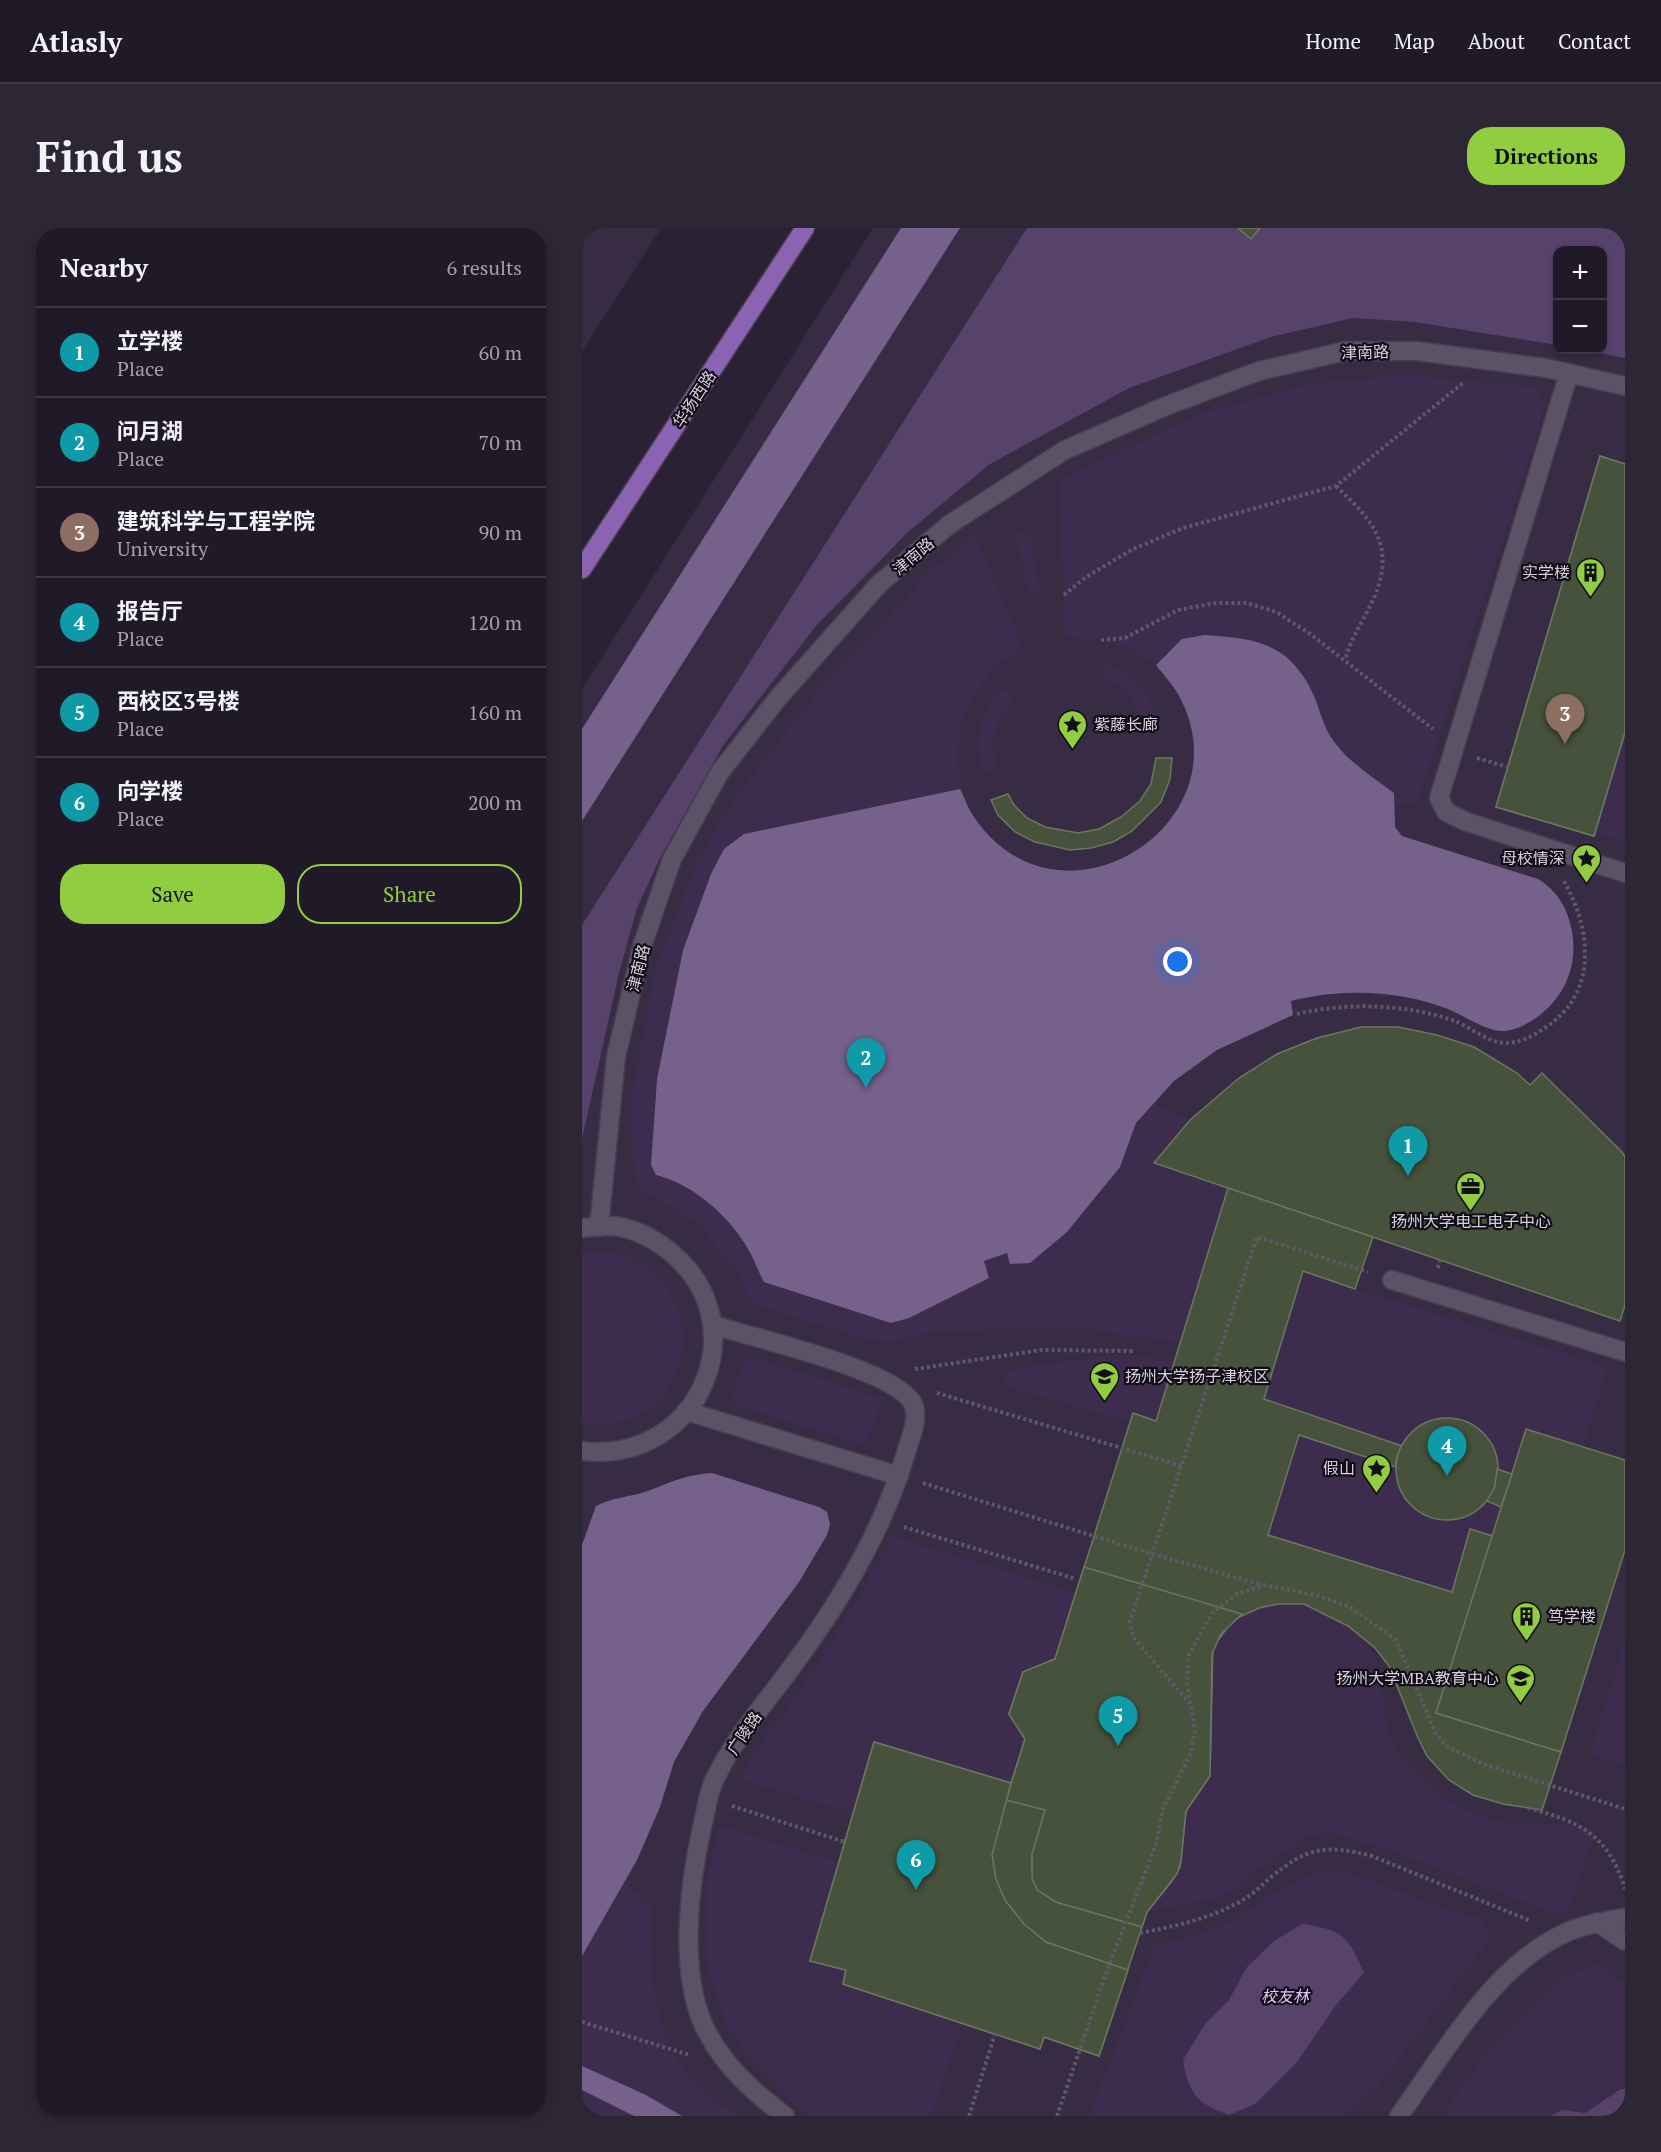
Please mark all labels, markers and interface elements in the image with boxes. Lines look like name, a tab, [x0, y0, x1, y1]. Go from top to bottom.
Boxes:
text: Atlasly	[30, 23, 122, 60]
text: Home	[1305, 27, 1361, 55]
text: Map	[1394, 27, 1435, 55]
text: About	[1468, 27, 1525, 55]
text: Contact	[1558, 27, 1631, 55]
button: Directions	[1467, 127, 1625, 185]
text: Find us	[36, 128, 183, 184]
map controls	[1553, 246, 1607, 354]
button: +	[1553, 246, 1607, 300]
text: Nearby	[60, 250, 148, 284]
text: 6 results	[447, 254, 522, 281]
button: −	[1553, 300, 1607, 354]
text: 立学楼	[117, 326, 183, 355]
text: 1	[74, 339, 85, 366]
text: 60 m	[479, 339, 522, 366]
street label: 津南路	[1341, 340, 1389, 364]
text: Place	[117, 355, 164, 382]
street label: 华扬西路	[667, 366, 721, 432]
text: 问月湖	[117, 416, 183, 445]
text: 2	[74, 429, 85, 456]
text: 70 m	[479, 429, 522, 456]
text: Place	[117, 445, 164, 472]
text: 建筑科学与工程学院	[117, 506, 315, 535]
text: 3	[74, 519, 85, 546]
text: 90 m	[479, 519, 522, 546]
street label: 津南路	[888, 532, 938, 580]
text: University	[117, 535, 208, 562]
building icon: 实学楼	[1575, 556, 1607, 598]
place label: 实学楼	[1522, 561, 1570, 583]
text: 报告厅	[117, 596, 183, 625]
text: 4	[74, 609, 85, 636]
text: 120 m	[468, 609, 522, 636]
text: Place	[117, 625, 164, 652]
text: 西校区3号楼	[117, 686, 239, 715]
pin: 3	[1546, 694, 1584, 744]
text: 5	[74, 699, 85, 726]
text: 160 m	[468, 699, 522, 726]
place icon: 紫藤长廊	[1057, 708, 1089, 750]
place label: 紫藤长廊	[1094, 713, 1158, 735]
text: Place	[117, 715, 164, 742]
text: 向学楼	[117, 776, 183, 805]
text: 6	[74, 789, 85, 816]
text: 200 m	[468, 789, 522, 816]
text: Place	[117, 805, 164, 832]
place icon: 母校情深	[1570, 842, 1602, 884]
place label: 母校情深	[1501, 847, 1565, 869]
button: Save	[60, 864, 285, 924]
button: Share	[297, 864, 522, 924]
street label: 津南路	[622, 942, 654, 994]
your location	[1163, 947, 1192, 976]
pin: 2	[846, 1038, 886, 1088]
pin: 1	[1388, 1126, 1428, 1176]
office icon: 扬州大学电工电子中心	[1455, 1170, 1487, 1212]
place label: 扬州大学电工电子中心	[1391, 1210, 1551, 1232]
school or university icon: 扬州大学扬子津校区	[1088, 1360, 1120, 1402]
place label: 扬州大学扬子津校区	[1125, 1365, 1269, 1387]
pin: 4	[1428, 1426, 1466, 1476]
place icon: 假山	[1360, 1452, 1392, 1494]
place label: 假山	[1323, 1457, 1355, 1479]
building icon: 笃学楼	[1511, 1600, 1543, 1642]
place label: 笃学楼	[1548, 1605, 1596, 1627]
school or university icon: 扬州大学MBA教育中心	[1504, 1662, 1536, 1704]
place label: 扬州大学MBA教育中心	[1336, 1667, 1499, 1689]
pin: 5	[1098, 1696, 1138, 1746]
street label: 广陵路	[721, 1707, 767, 1759]
pin: 6	[896, 1840, 936, 1890]
park label: 校友林	[1261, 1985, 1311, 2007]

